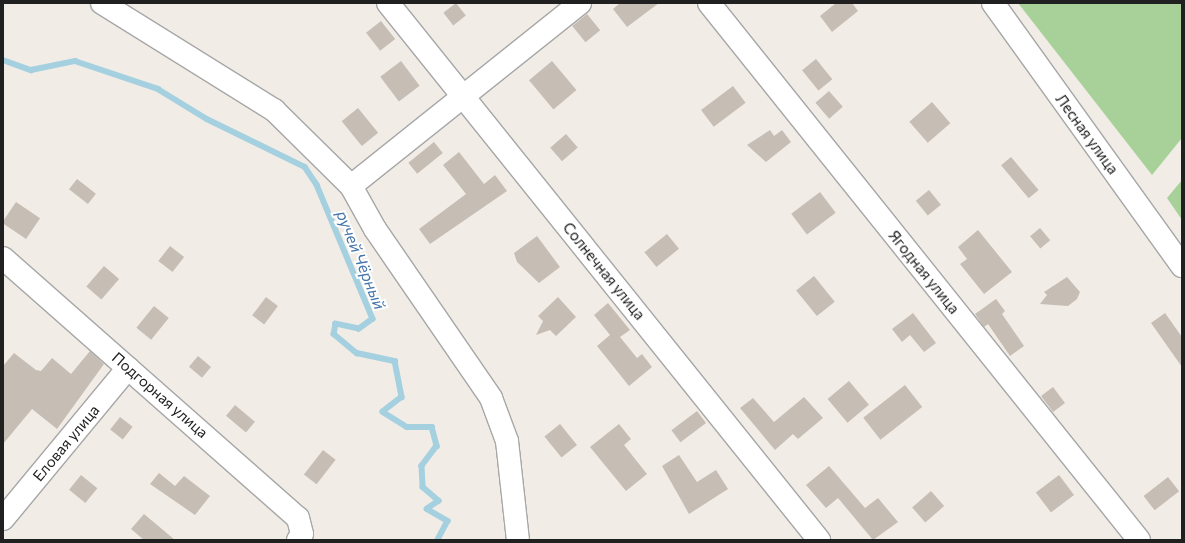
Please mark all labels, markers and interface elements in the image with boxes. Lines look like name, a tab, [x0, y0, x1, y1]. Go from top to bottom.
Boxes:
street label: Лесная улица	[1052, 90, 1122, 178]
water label: ручей Чёрный	[332, 208, 390, 312]
street label: Солнечная улица	[559, 219, 649, 323]
street label: Ягодная улица	[885, 227, 963, 317]
street label: Подгорная улица	[108, 348, 212, 442]
street label: Еловая улица	[29, 401, 103, 485]

